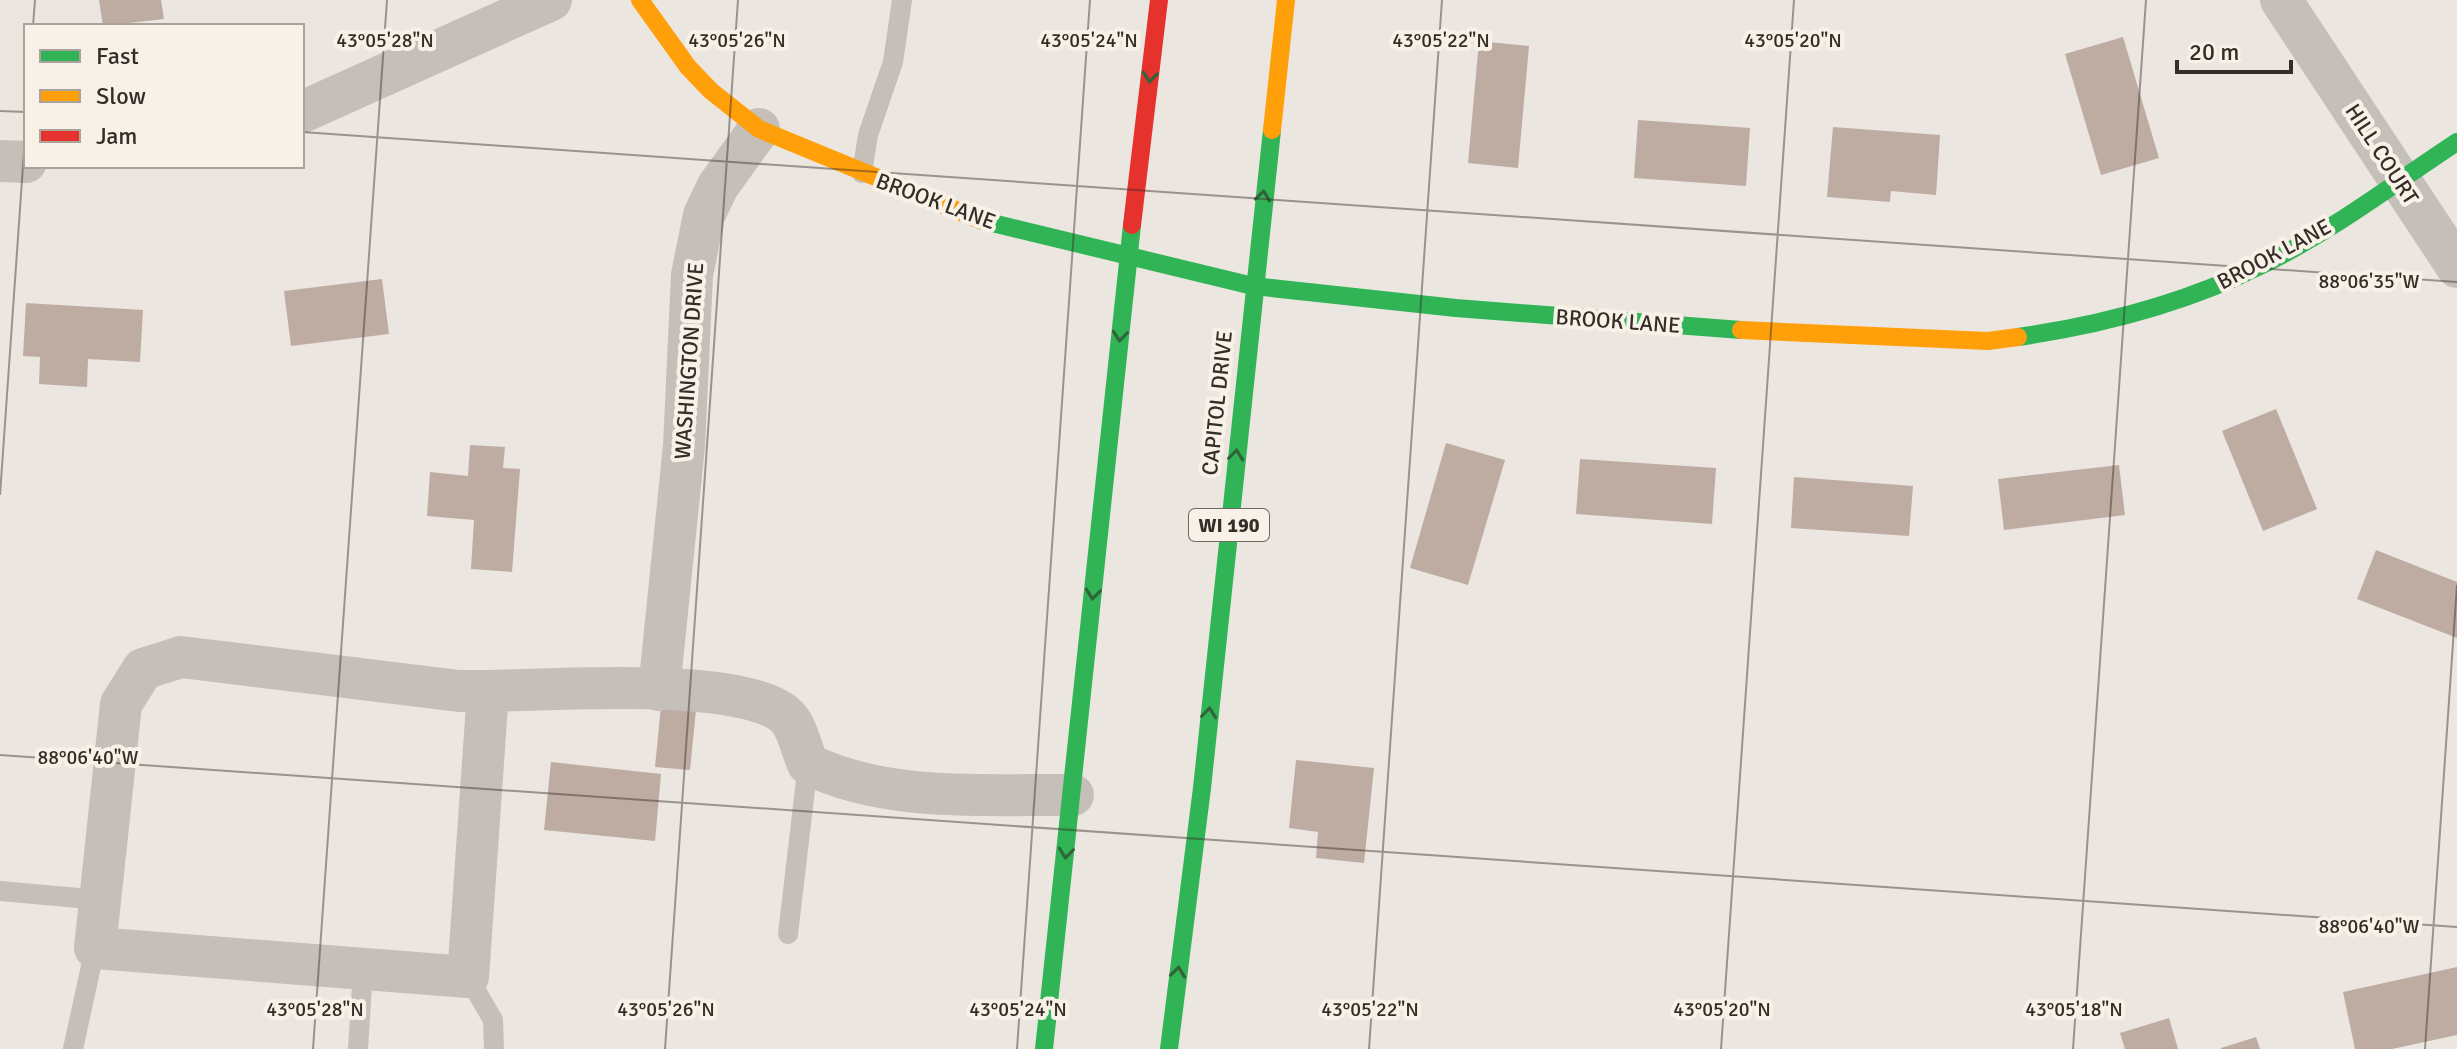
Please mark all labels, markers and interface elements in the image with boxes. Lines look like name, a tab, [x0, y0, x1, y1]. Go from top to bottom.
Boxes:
legend	[24, 24, 304, 168]
scale bar	[2177, 24, 2291, 74]
text: 43°05'28"N	[336, 28, 434, 53]
text: 43°05'26"N	[688, 28, 786, 53]
text: 43°05'24"N	[1040, 28, 1138, 53]
text: 43°05'22"N	[1392, 28, 1490, 53]
text: 43°05'20"N	[1744, 28, 1842, 53]
text: 20 m	[2189, 37, 2239, 67]
text: Fast	[96, 41, 139, 71]
one-way arrow	[1141, 71, 1158, 84]
text: Slow	[96, 81, 146, 111]
street label: HILL COURT	[2339, 99, 2425, 210]
text: Jam	[96, 121, 137, 151]
street label: BROOK LANE	[873, 167, 999, 235]
one-way arrow	[1255, 189, 1272, 202]
street label: BROOK LANE	[2212, 213, 2336, 295]
street label: WASHINGTON DRIVE	[669, 261, 709, 461]
text: 88°06'35"W	[2318, 269, 2420, 294]
street label: BROOK LANE	[1555, 303, 1681, 339]
street label: CAPITOL DRIVE	[1196, 329, 1238, 477]
one-way arrow	[1112, 330, 1129, 343]
one-way arrow	[1227, 448, 1244, 461]
road number: WI 190	[1189, 509, 1269, 541]
one-way arrow	[1085, 588, 1102, 601]
one-way arrow	[1201, 707, 1218, 720]
text: 88°06'40"W	[37, 745, 139, 770]
one-way arrow	[1058, 847, 1075, 860]
text: 88°06'40"W	[2318, 914, 2420, 939]
one-way arrow	[1169, 965, 1186, 978]
text: 43°05'28"N	[266, 997, 364, 1022]
text: 43°05'26"N	[617, 997, 715, 1022]
text: 43°05'24"N	[969, 997, 1067, 1022]
text: 43°05'22"N	[1321, 997, 1419, 1022]
text: 43°05'20"N	[1673, 997, 1771, 1022]
text: 43°05'18"N	[2025, 997, 2123, 1022]

